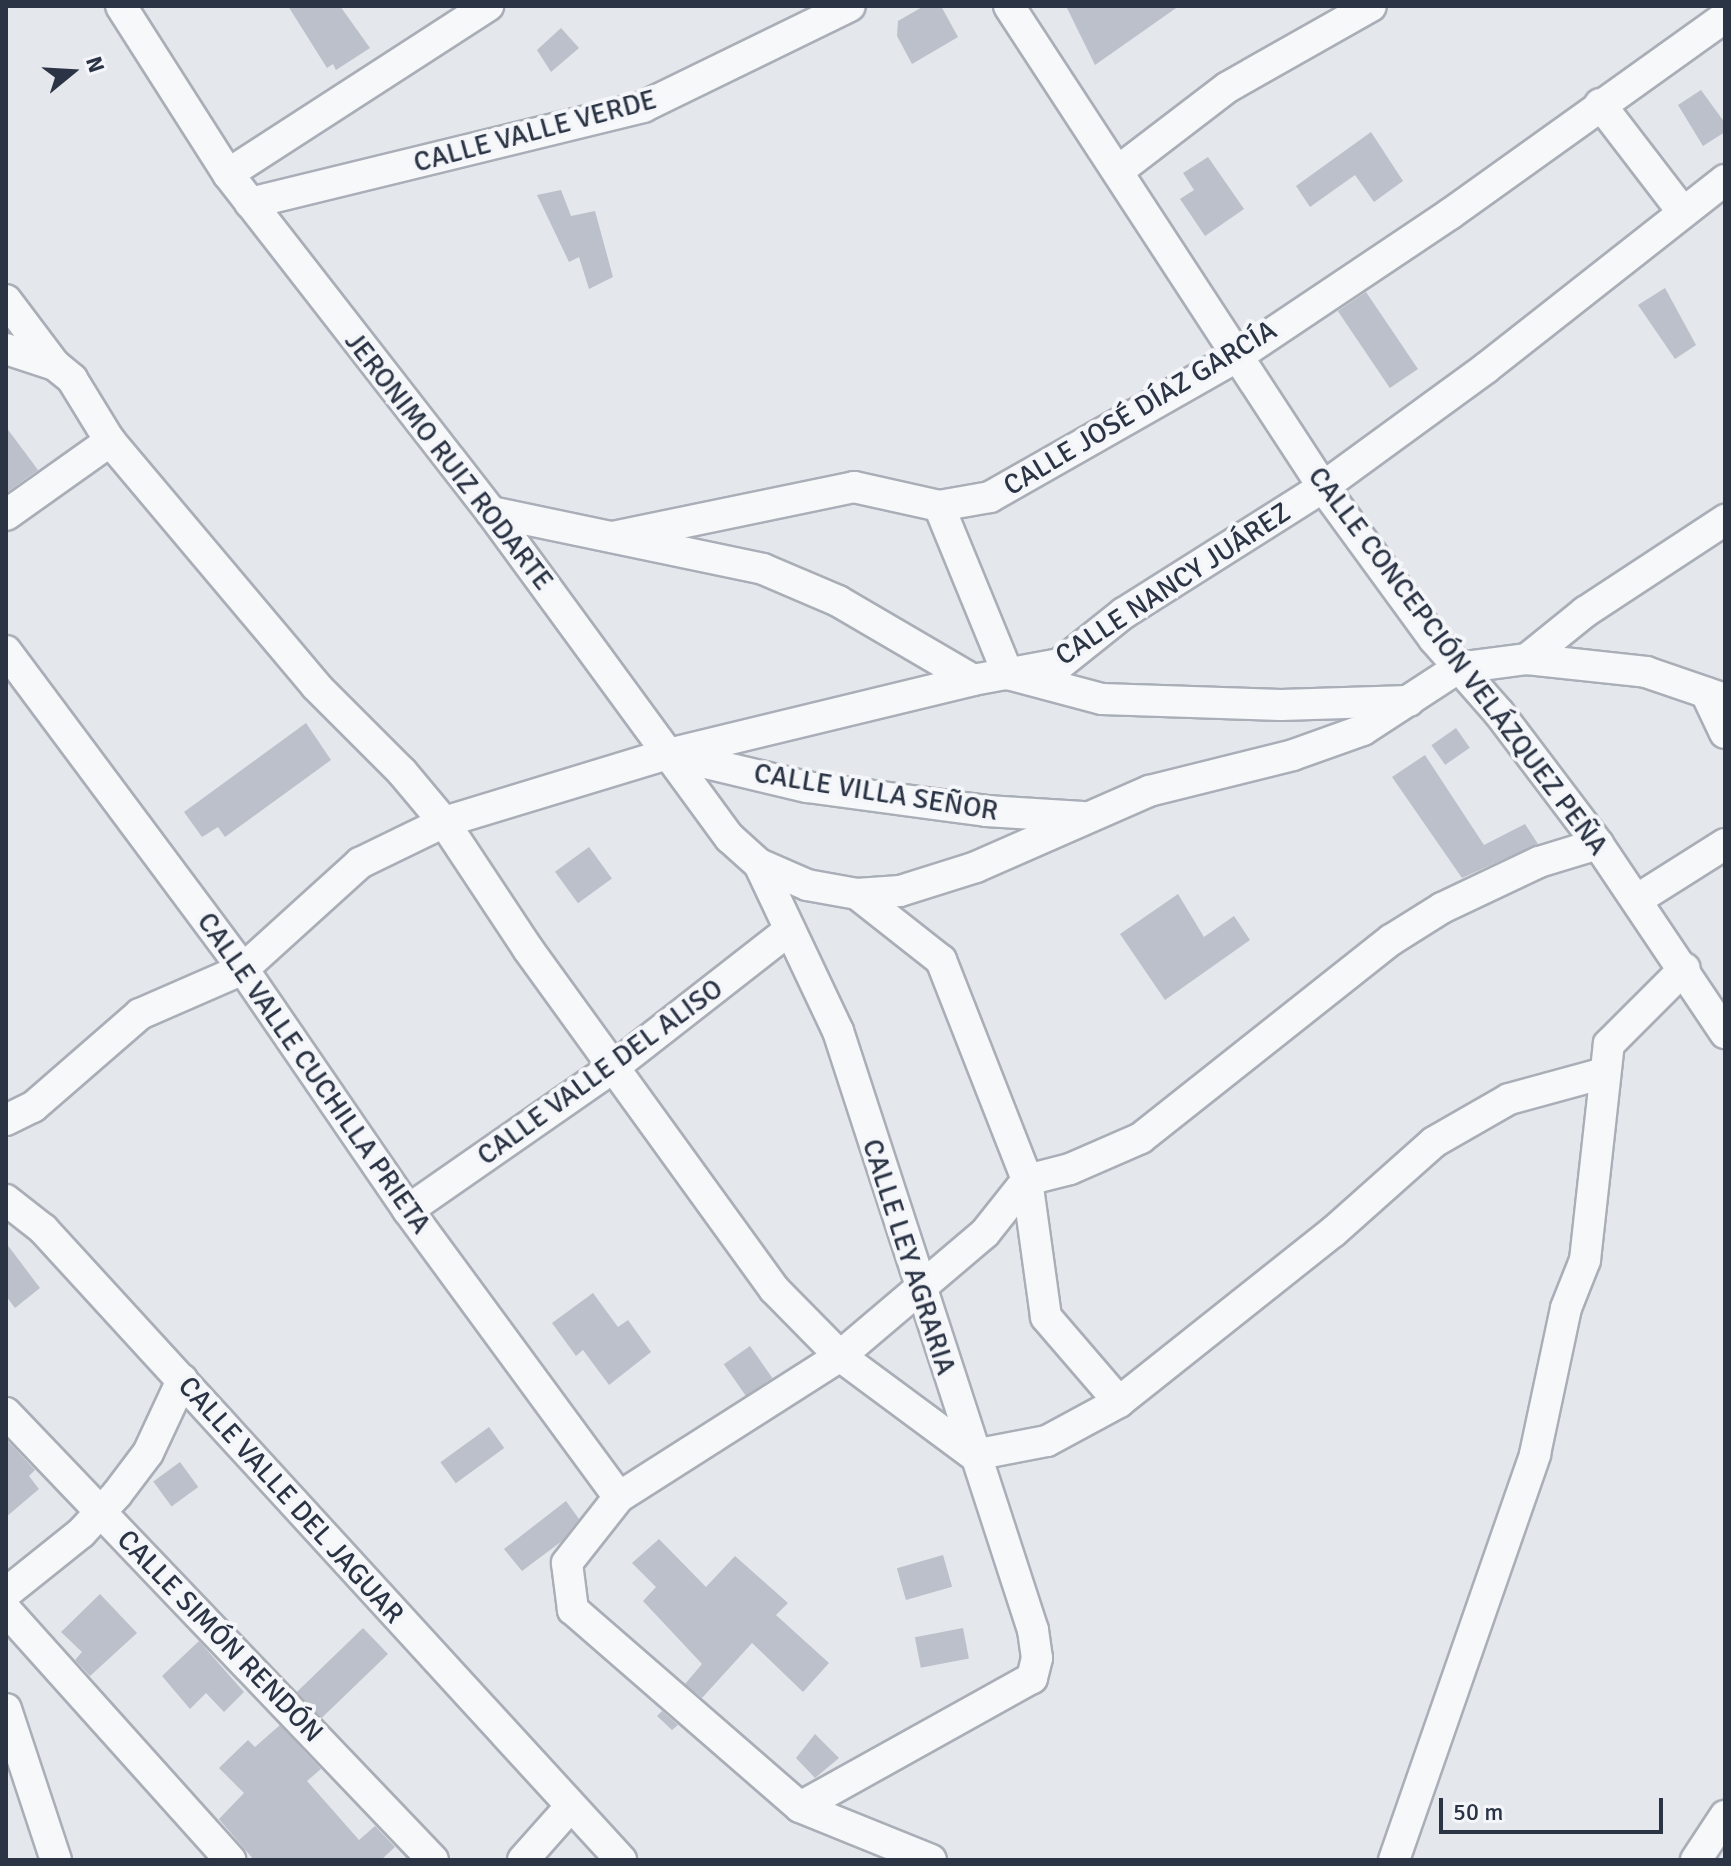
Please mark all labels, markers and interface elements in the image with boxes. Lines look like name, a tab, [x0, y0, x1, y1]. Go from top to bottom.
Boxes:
north arrow	[32, 32, 112, 112]
text: N	[80, 53, 111, 76]
street label: CALLE VALLE VERDE	[410, 82, 660, 180]
street label: CALLE JOSÉ DÍAZ GARCÍA	[998, 313, 1282, 503]
street label: JERONIMO RUIZ RODARTE	[338, 325, 560, 597]
street label: CALLE CONCEPCIÓN VELÁZQUEZ PEÑA	[1301, 460, 1615, 862]
street label: CALLE NANCY JUÁREZ	[1049, 495, 1297, 673]
street label: CALLE VILLA SEÑOR	[752, 756, 1000, 828]
street label: CALLE VALLE CUCHILLA PRIETA	[190, 906, 438, 1240]
street label: CALLE VALLE DEL ALISO	[471, 972, 729, 1172]
street label: CALLE LEY AGRARIA	[855, 1135, 963, 1379]
street label: CALLE VALLE DEL JAGUAR	[171, 1370, 411, 1630]
street label: CALLE SIMÓN RENDÓN	[110, 1523, 330, 1749]
scale bar	[1443, 1782, 1667, 1832]
text: 50 m	[1453, 1797, 1503, 1827]

